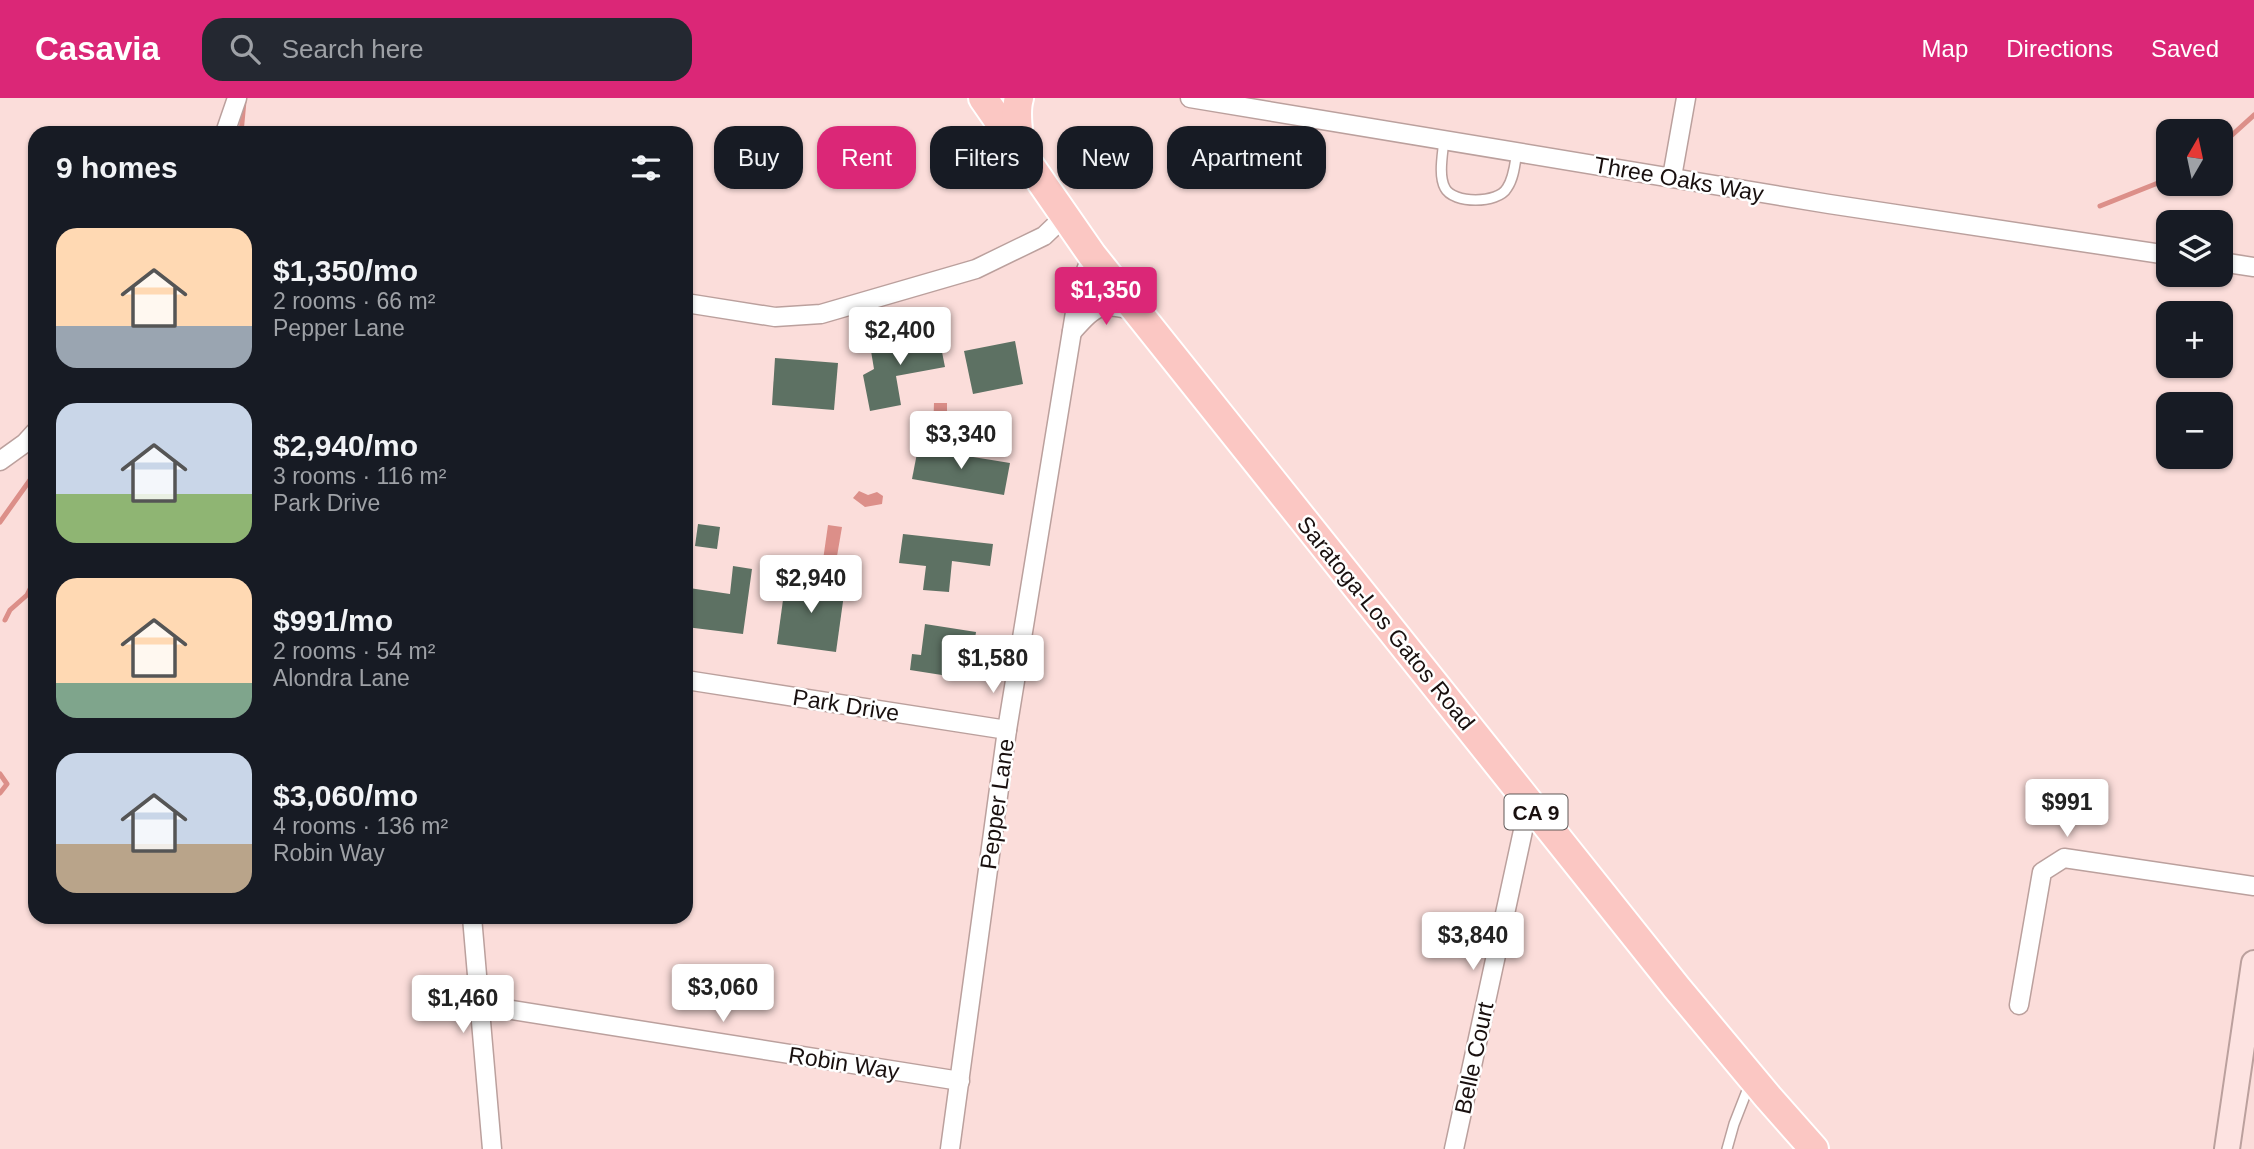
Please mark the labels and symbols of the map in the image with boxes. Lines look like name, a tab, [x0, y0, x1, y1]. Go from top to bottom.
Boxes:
north arrow	[2156, 119, 2233, 196]
street label: Three Oaks Way	[1592, 151, 1766, 207]
pin: $1,350	[1049, 268, 1163, 327]
pin: $2,400	[843, 308, 957, 367]
pin: $3,340	[904, 412, 1018, 471]
street label: Saratoga-Los Gatos Road	[1292, 511, 1480, 735]
pin: $2,940	[754, 556, 868, 615]
pin: $1,580	[936, 636, 1050, 695]
street label: Park Drive	[791, 684, 901, 726]
street label: Pepper Lane	[975, 737, 1019, 871]
pin: $991	[2026, 780, 2108, 839]
road number: CA 9	[1504, 794, 1568, 830]
pin: $3,840	[1416, 912, 1530, 972]
pin: $3,060	[666, 964, 780, 1024]
pin: $1,460	[406, 976, 520, 1035]
street label: Belle Court	[1449, 999, 1499, 1116]
street label: Robin Way	[787, 1041, 902, 1085]

